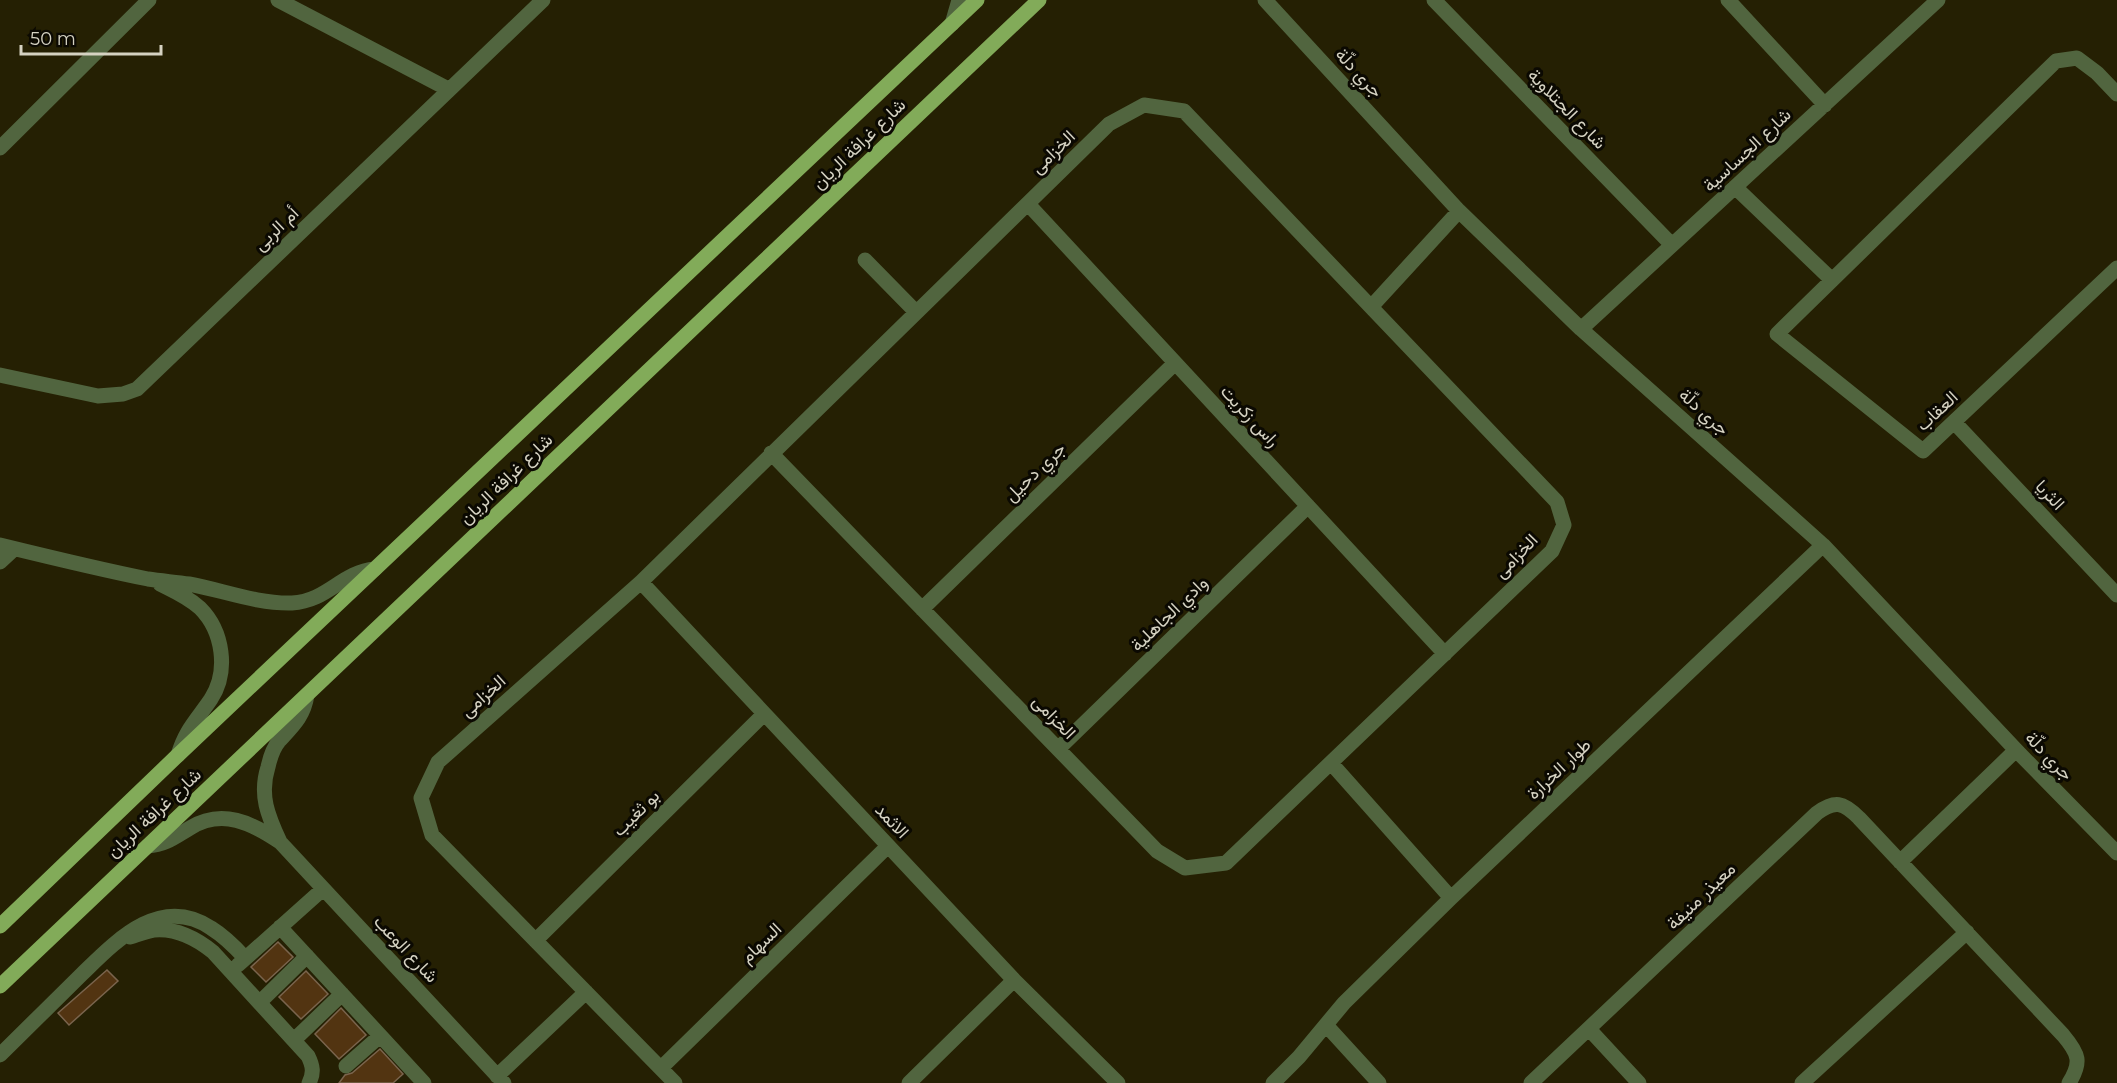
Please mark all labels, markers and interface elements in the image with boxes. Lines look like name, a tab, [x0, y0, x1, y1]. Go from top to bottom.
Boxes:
scale bar	[21, 18, 160, 56]
text: 50 m	[30, 28, 76, 50]
street label: جري دلّة	[1328, 44, 1387, 105]
street label: شارع الجتلاوية	[1523, 64, 1611, 154]
street label: شارع غرافة الريان	[808, 94, 911, 195]
street label: شارع الجساسية	[1698, 104, 1796, 197]
street label: الخزامى	[1026, 126, 1080, 178]
street label: أم الربى	[249, 202, 304, 256]
street label: راس زكريت	[1216, 380, 1284, 452]
street label: جري دلّة	[1672, 384, 1733, 443]
street label: العقاب	[1912, 386, 1962, 436]
street label: شارع غرافة الريان	[455, 429, 558, 530]
street label: جري دحيل	[1000, 438, 1073, 509]
street label: الثريا	[2031, 475, 2069, 515]
street label: الخزامى	[1490, 529, 1542, 583]
street label: وادي الجاهلية	[1126, 572, 1215, 659]
street label: الخزامى	[456, 670, 510, 722]
street label: الخزامى	[1028, 690, 1080, 744]
street label: جري دلّة	[2018, 727, 2078, 788]
street label: طوار الخرارة	[1522, 734, 1596, 804]
street label: شارع غرافة الريان	[102, 764, 207, 863]
street label: بو ثغيب	[608, 785, 664, 841]
street label: الاثمد	[870, 799, 914, 843]
street label: معيذر منيفة	[1662, 858, 1740, 934]
street label: شارع الوعب	[368, 911, 443, 988]
street label: السهام	[736, 918, 787, 969]

